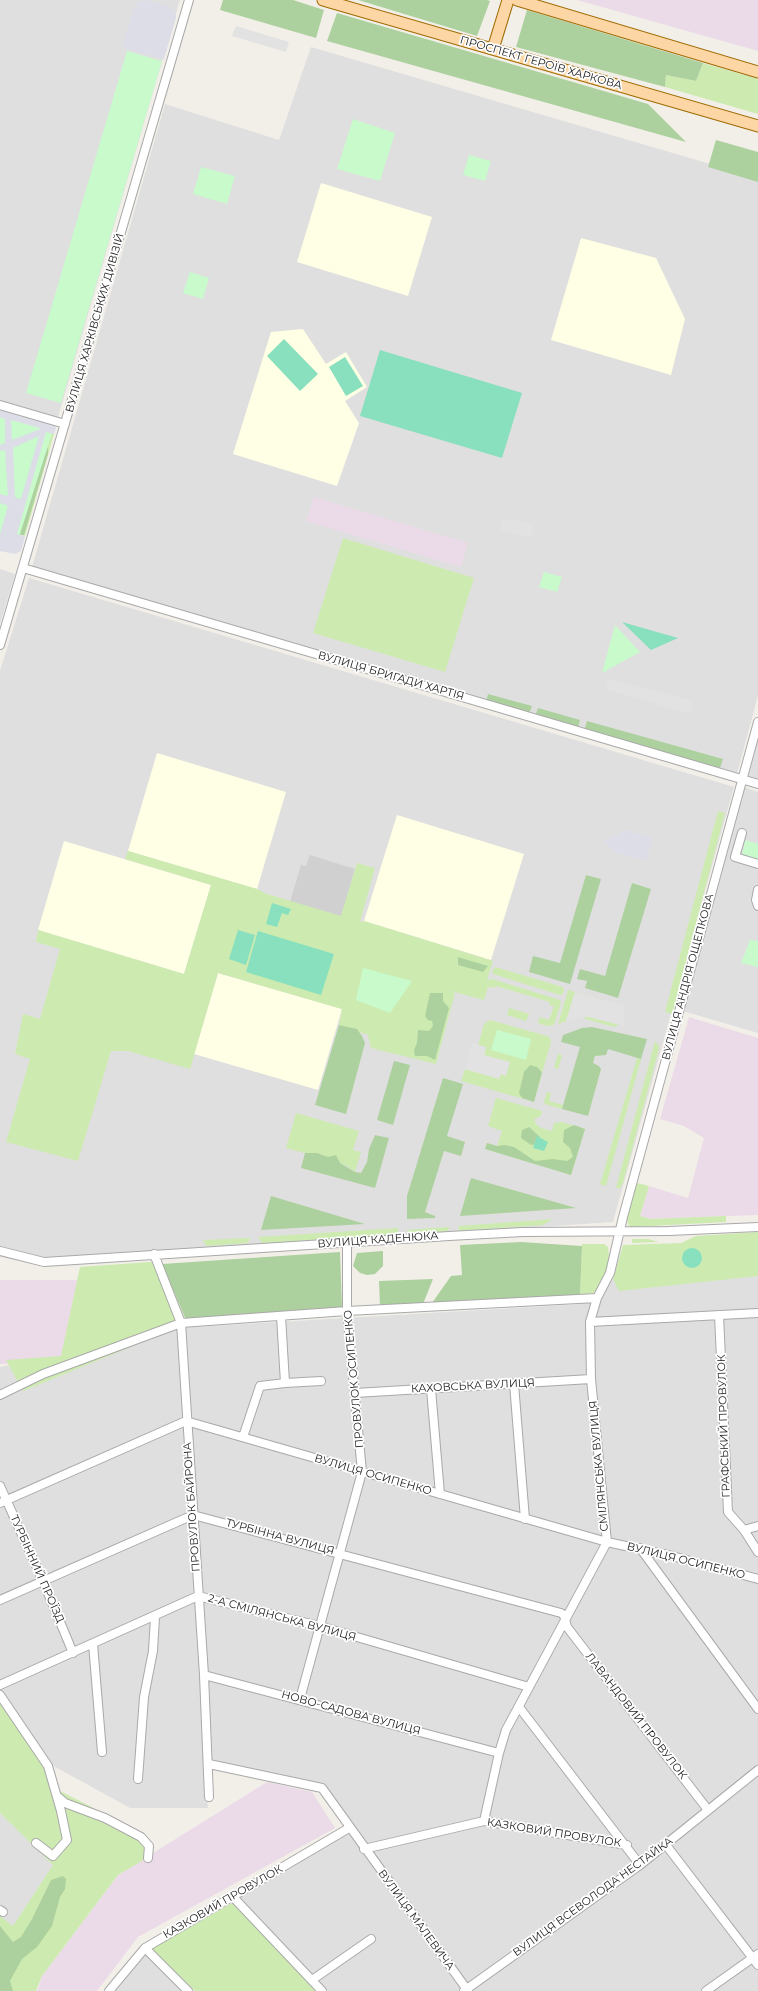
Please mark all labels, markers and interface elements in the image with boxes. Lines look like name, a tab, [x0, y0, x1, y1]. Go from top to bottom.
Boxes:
street label: ПРОСПЕКТ ГЕРОЇВ ХАРКОВА	[458, 33, 624, 93]
street label: ВУЛИЦЯ ХАРКІВСЬКИХ ДИВІЗІЙ	[63, 232, 127, 414]
street label: ВУЛИЦЯ БРИГАДИ ХАРТІЯ	[316, 649, 466, 703]
street label: ВУЛИЦЯ АНДРІЯ ОЩЕПКОВА	[659, 892, 717, 1062]
street label: ВУЛИЦЯ КАДЕНЮКА	[317, 1229, 439, 1251]
street label: ПРОВУЛОК ОСИПЕНКО	[341, 1309, 367, 1449]
street label: ГРАФСЬКИЙ ПРОВУЛОК	[715, 1354, 733, 1498]
street label: КАХОВСЬКА ВУЛИЦЯ	[411, 1376, 535, 1396]
street label: СМІЛЯНСЬКА ВУЛИЦЯ	[587, 1400, 611, 1532]
street label: ПРОВУЛОК БАЙРОНА	[181, 1442, 203, 1572]
street label: ВУЛИЦЯ ОСИПЕНКО	[313, 1452, 433, 1498]
street label: ТУРБІННИЙ ПРОЇЗД	[7, 1513, 67, 1625]
street label: ТУРБІННА ВУЛИЦЯ	[224, 1516, 336, 1558]
street label: ВУЛИЦЯ ОСИПЕНКО	[625, 1540, 747, 1582]
street label: 2-А СМІЛЯНСЬКА ВУЛИЦЯ	[206, 1592, 358, 1644]
street label: ЛАВАНДОВИЙ ПРОВУЛОК	[583, 1650, 689, 1782]
street label: НОВО-САДОВА ВУЛИЦЯ	[280, 1688, 422, 1738]
street label: КАЗКОВИЙ ПРОВУЛОК	[486, 1816, 622, 1850]
street label: ВУЛИЦЯ ВСЕВОЛОДА НЕСТАЙКА	[511, 1835, 675, 1959]
street label: КАЗКОВИЙ ПРОВУЛОК	[161, 1862, 285, 1942]
street label: ВУЛИЦЯ МАЛЕВИЧА	[375, 1867, 457, 1973]

